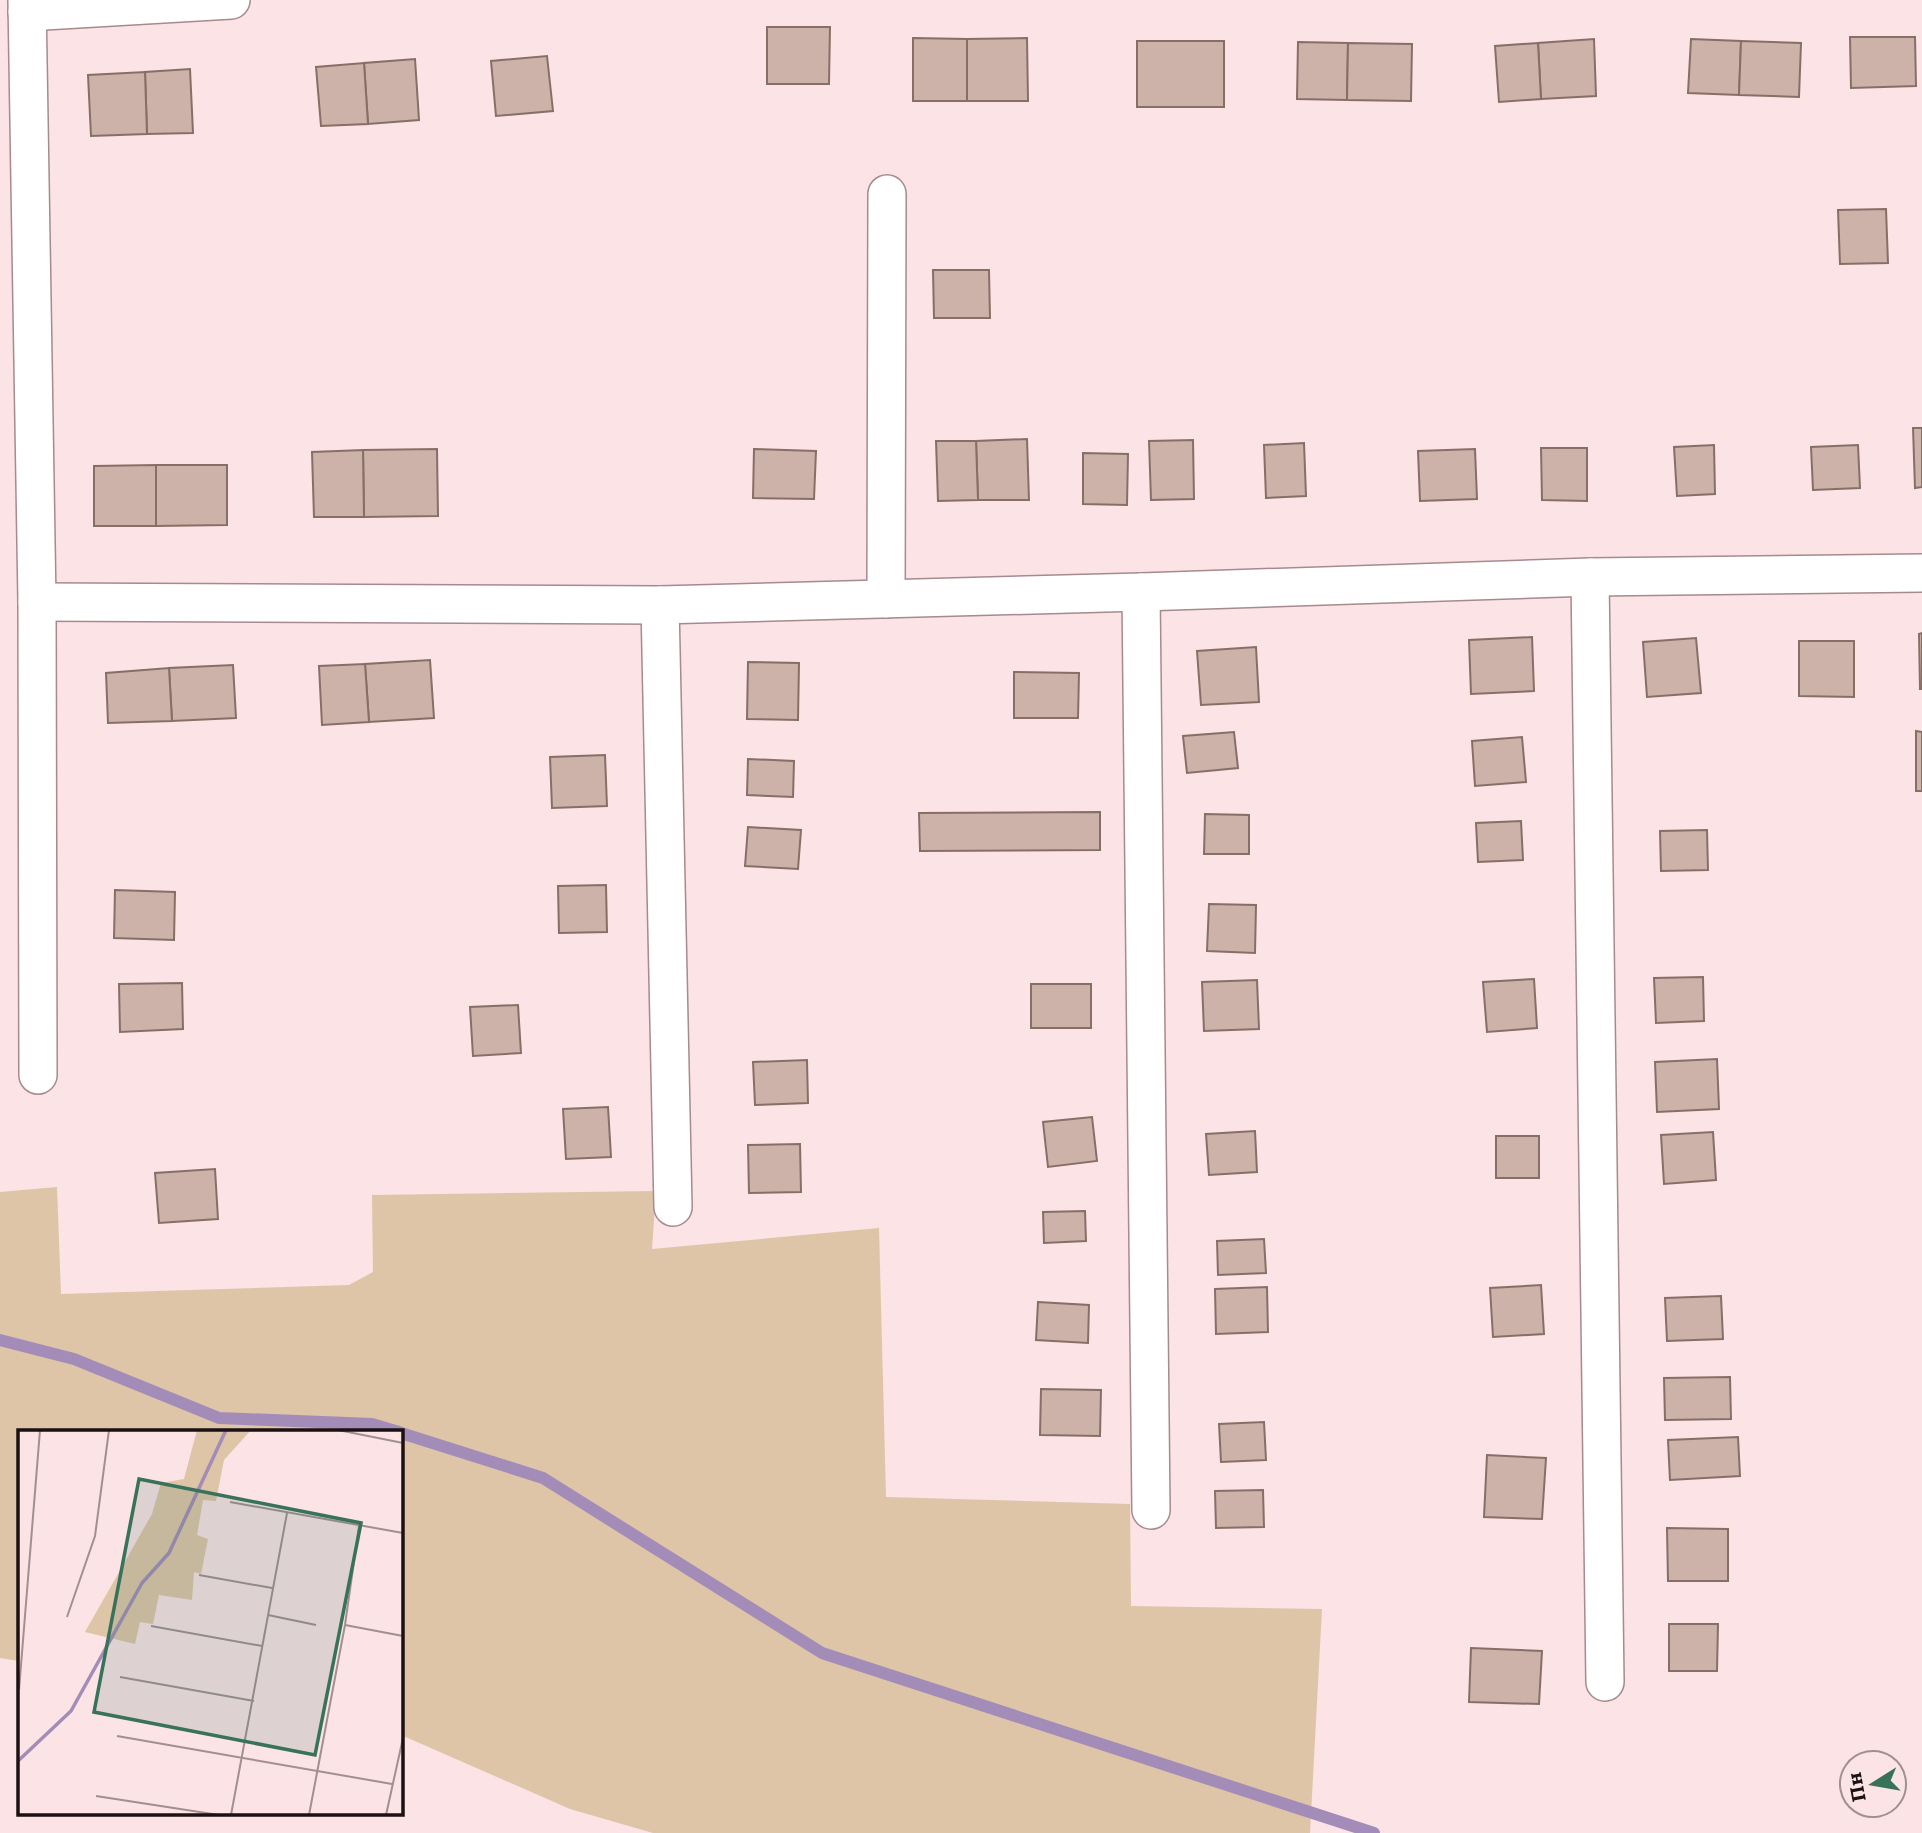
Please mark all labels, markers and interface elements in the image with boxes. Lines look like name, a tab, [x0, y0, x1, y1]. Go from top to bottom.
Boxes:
inset map	[18, 1430, 402, 1815]
north arrow	[1838, 1749, 1908, 1819]
text: Пн	[1839, 1770, 1872, 1805]

